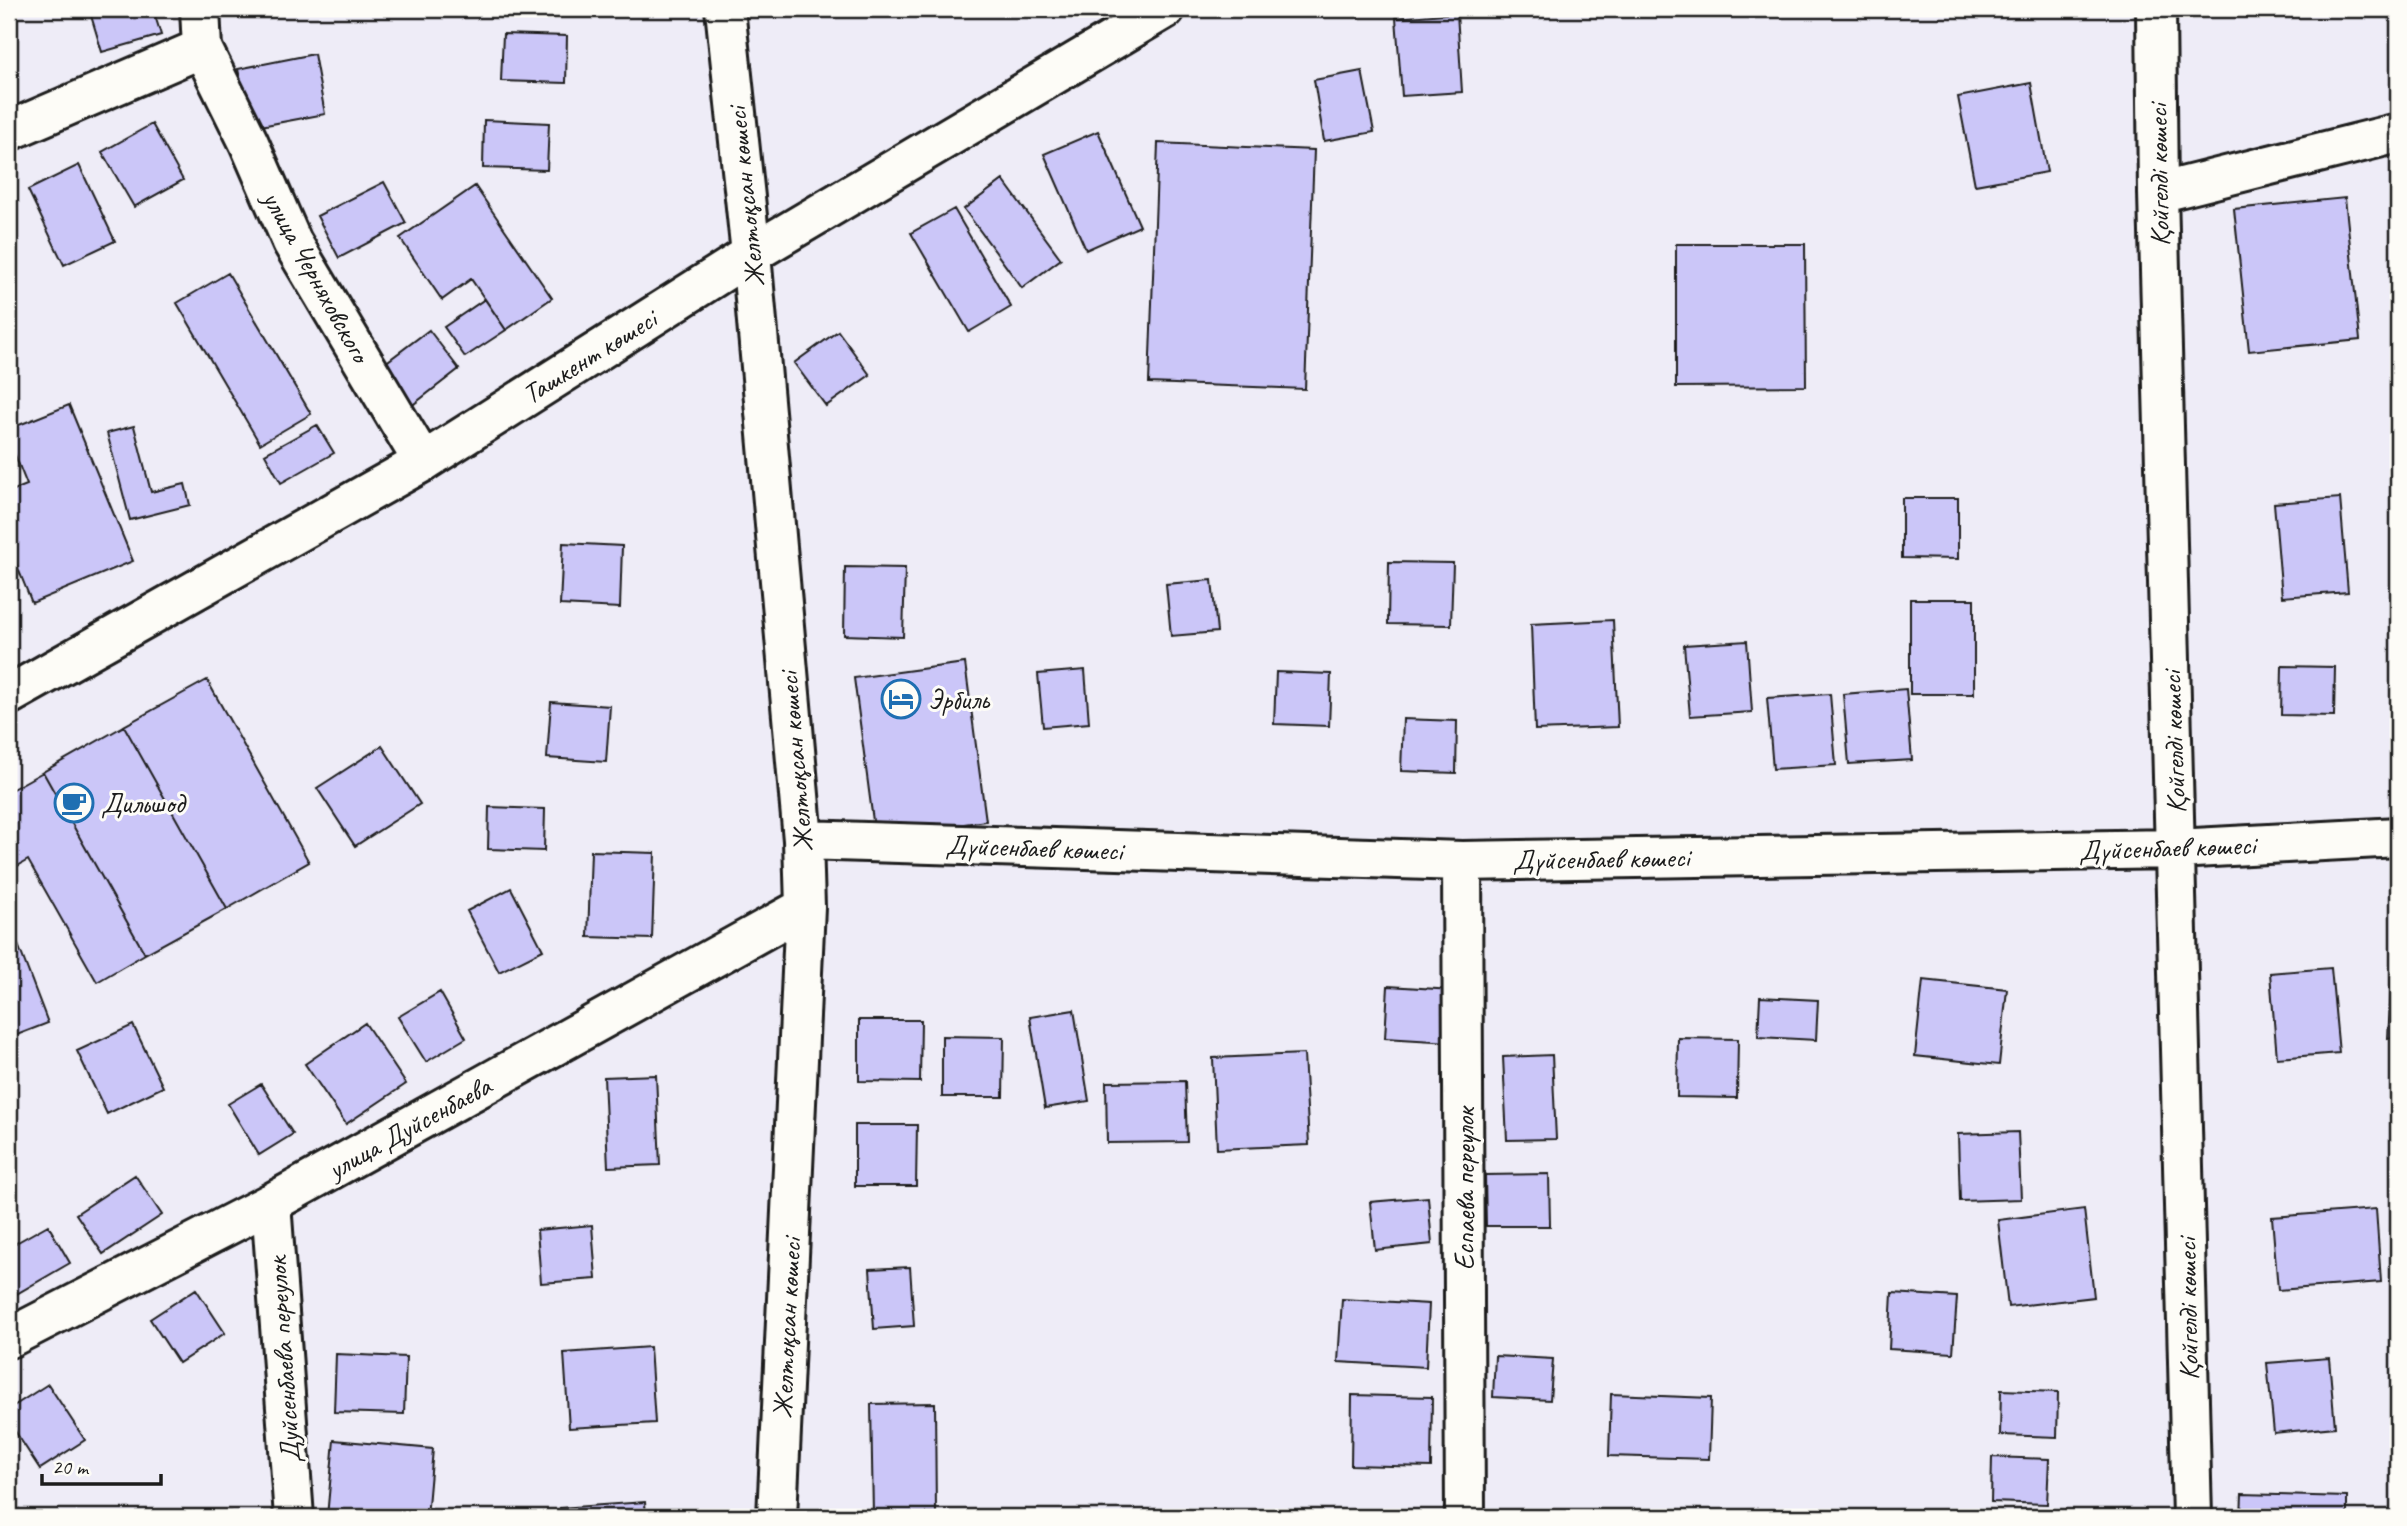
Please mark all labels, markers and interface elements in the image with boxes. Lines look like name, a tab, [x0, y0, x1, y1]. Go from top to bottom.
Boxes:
street label: Қойгелді көшесі	[2140, 100, 2177, 247]
street label: Желтоқсан көшесі	[718, 101, 772, 289]
street label: улица Черняховского	[254, 183, 380, 371]
street label: Ташкент көшесі	[516, 299, 666, 411]
street label: Қойгелді көшесі	[2153, 666, 2193, 814]
street label: Желтоқсан көшесі	[770, 667, 821, 854]
hotel icon: Эрбиль	[880, 678, 922, 720]
place label: Эрбиль	[928, 682, 991, 717]
cafe icon: Дильшод	[53, 782, 95, 824]
place label: Дильшод	[101, 786, 187, 821]
street label: Дүйсенбаев көшесі	[945, 827, 1127, 868]
street label: Дүйсенбаев көшесі	[2078, 827, 2260, 868]
street label: Дүйсенбаев көшесі	[1512, 839, 1694, 878]
street label: улица Дуйсенбаева	[320, 1067, 498, 1188]
street label: Еспаева переулок	[1447, 1105, 1482, 1270]
street label: Желтоқсан көшесі	[764, 1233, 809, 1419]
street label: Қойгелді көшесі	[2169, 1234, 2206, 1381]
street label: Дуйсенбаева переулок	[259, 1253, 308, 1464]
scale bar	[42, 1442, 161, 1486]
text: 20 m	[52, 1454, 90, 1480]

